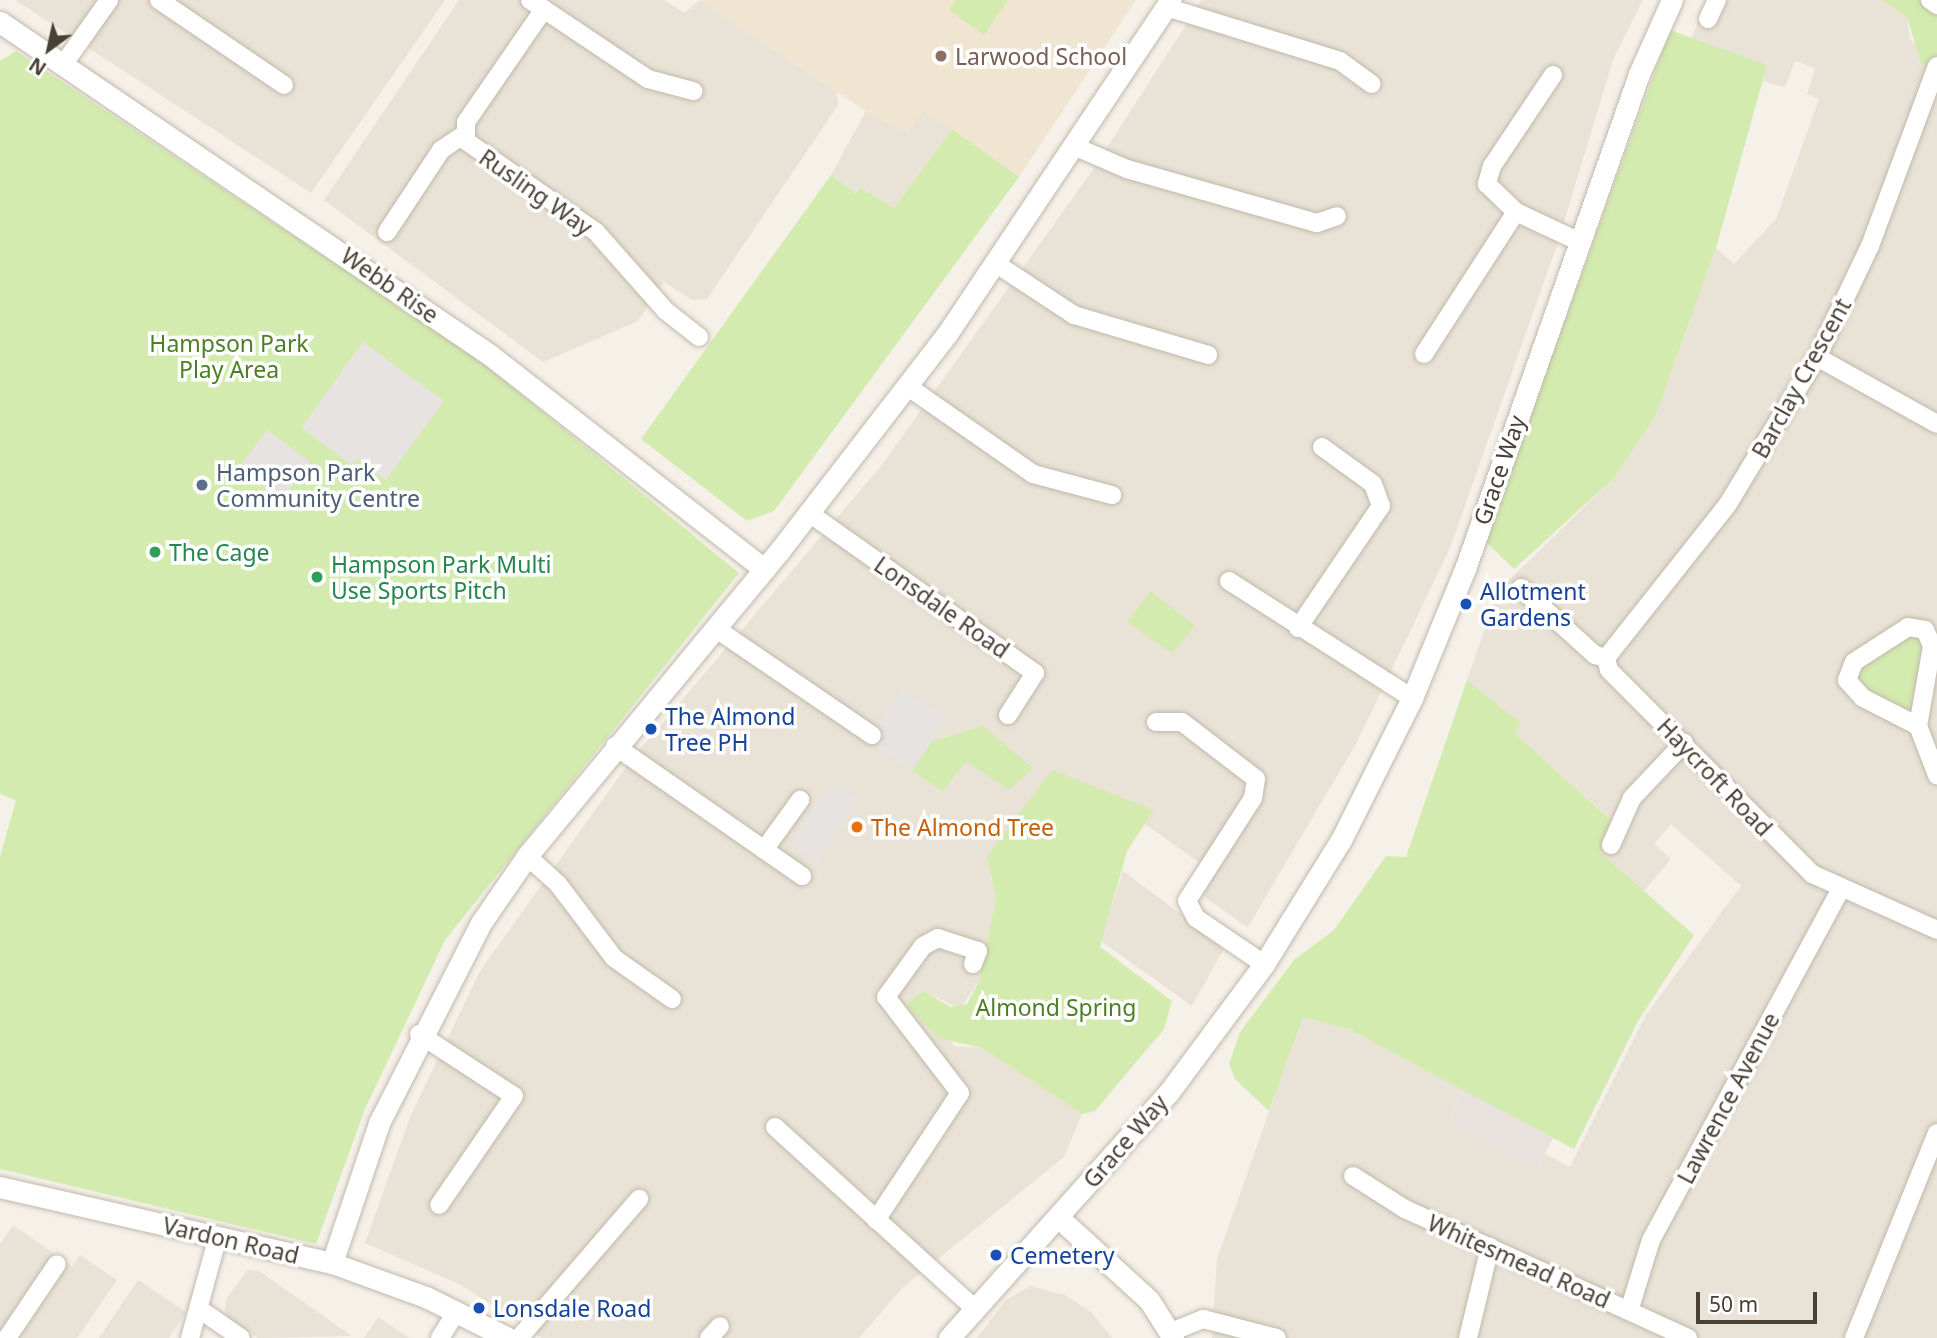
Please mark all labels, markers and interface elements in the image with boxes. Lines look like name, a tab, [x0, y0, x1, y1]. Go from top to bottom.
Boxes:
north arrow	[14, 14, 84, 84]
place label: Larwood School	[955, 42, 1127, 70]
marker: Larwood School	[933, 48, 949, 64]
text: N	[24, 52, 51, 82]
street label: Rusling Way	[474, 143, 598, 241]
street label: Webb Rise	[336, 241, 444, 329]
street label: Barclay Crescent	[1746, 293, 1856, 463]
park label: Hampson Park Play Area	[149, 329, 309, 383]
street label: Grace Way	[1467, 411, 1531, 529]
place label: Hampson Park Community Centre	[216, 458, 420, 512]
marker: Hampson Park Community Centre	[194, 477, 210, 493]
place label: The Cage	[169, 538, 270, 566]
marker: The Cage	[147, 544, 163, 560]
place label: Hampson Park Multi Use Sports Pitch	[331, 550, 552, 604]
street label: Lonsdale Road	[869, 550, 1015, 664]
marker: Hampson Park Multi Use Sports Pitch	[309, 569, 325, 585]
place label: Allotment Gardens	[1480, 577, 1586, 631]
marker: Allotment Gardens	[1458, 596, 1474, 612]
place label: The Almond Tree PH	[665, 702, 795, 756]
street label: Haycroft Road	[1652, 712, 1778, 842]
marker: The Almond Tree PH	[643, 721, 659, 737]
place label: The Almond Tree	[871, 813, 1054, 841]
marker: The Almond Tree	[849, 819, 865, 835]
park label: Almond Spring	[976, 993, 1136, 1021]
street label: Lawrence Avenue	[1671, 1008, 1785, 1188]
street label: Grace Way	[1077, 1089, 1173, 1193]
street label: Whitesmead Road	[1424, 1208, 1614, 1314]
street label: Vardon Road	[160, 1211, 302, 1269]
place label: Cemetery	[1010, 1241, 1114, 1269]
marker: Cemetery	[988, 1247, 1004, 1263]
scale bar	[1699, 1278, 1820, 1322]
text: 50 m	[1709, 1290, 1758, 1318]
place label: Lonsdale Road	[493, 1294, 651, 1322]
marker: Lonsdale Road	[471, 1300, 487, 1316]

